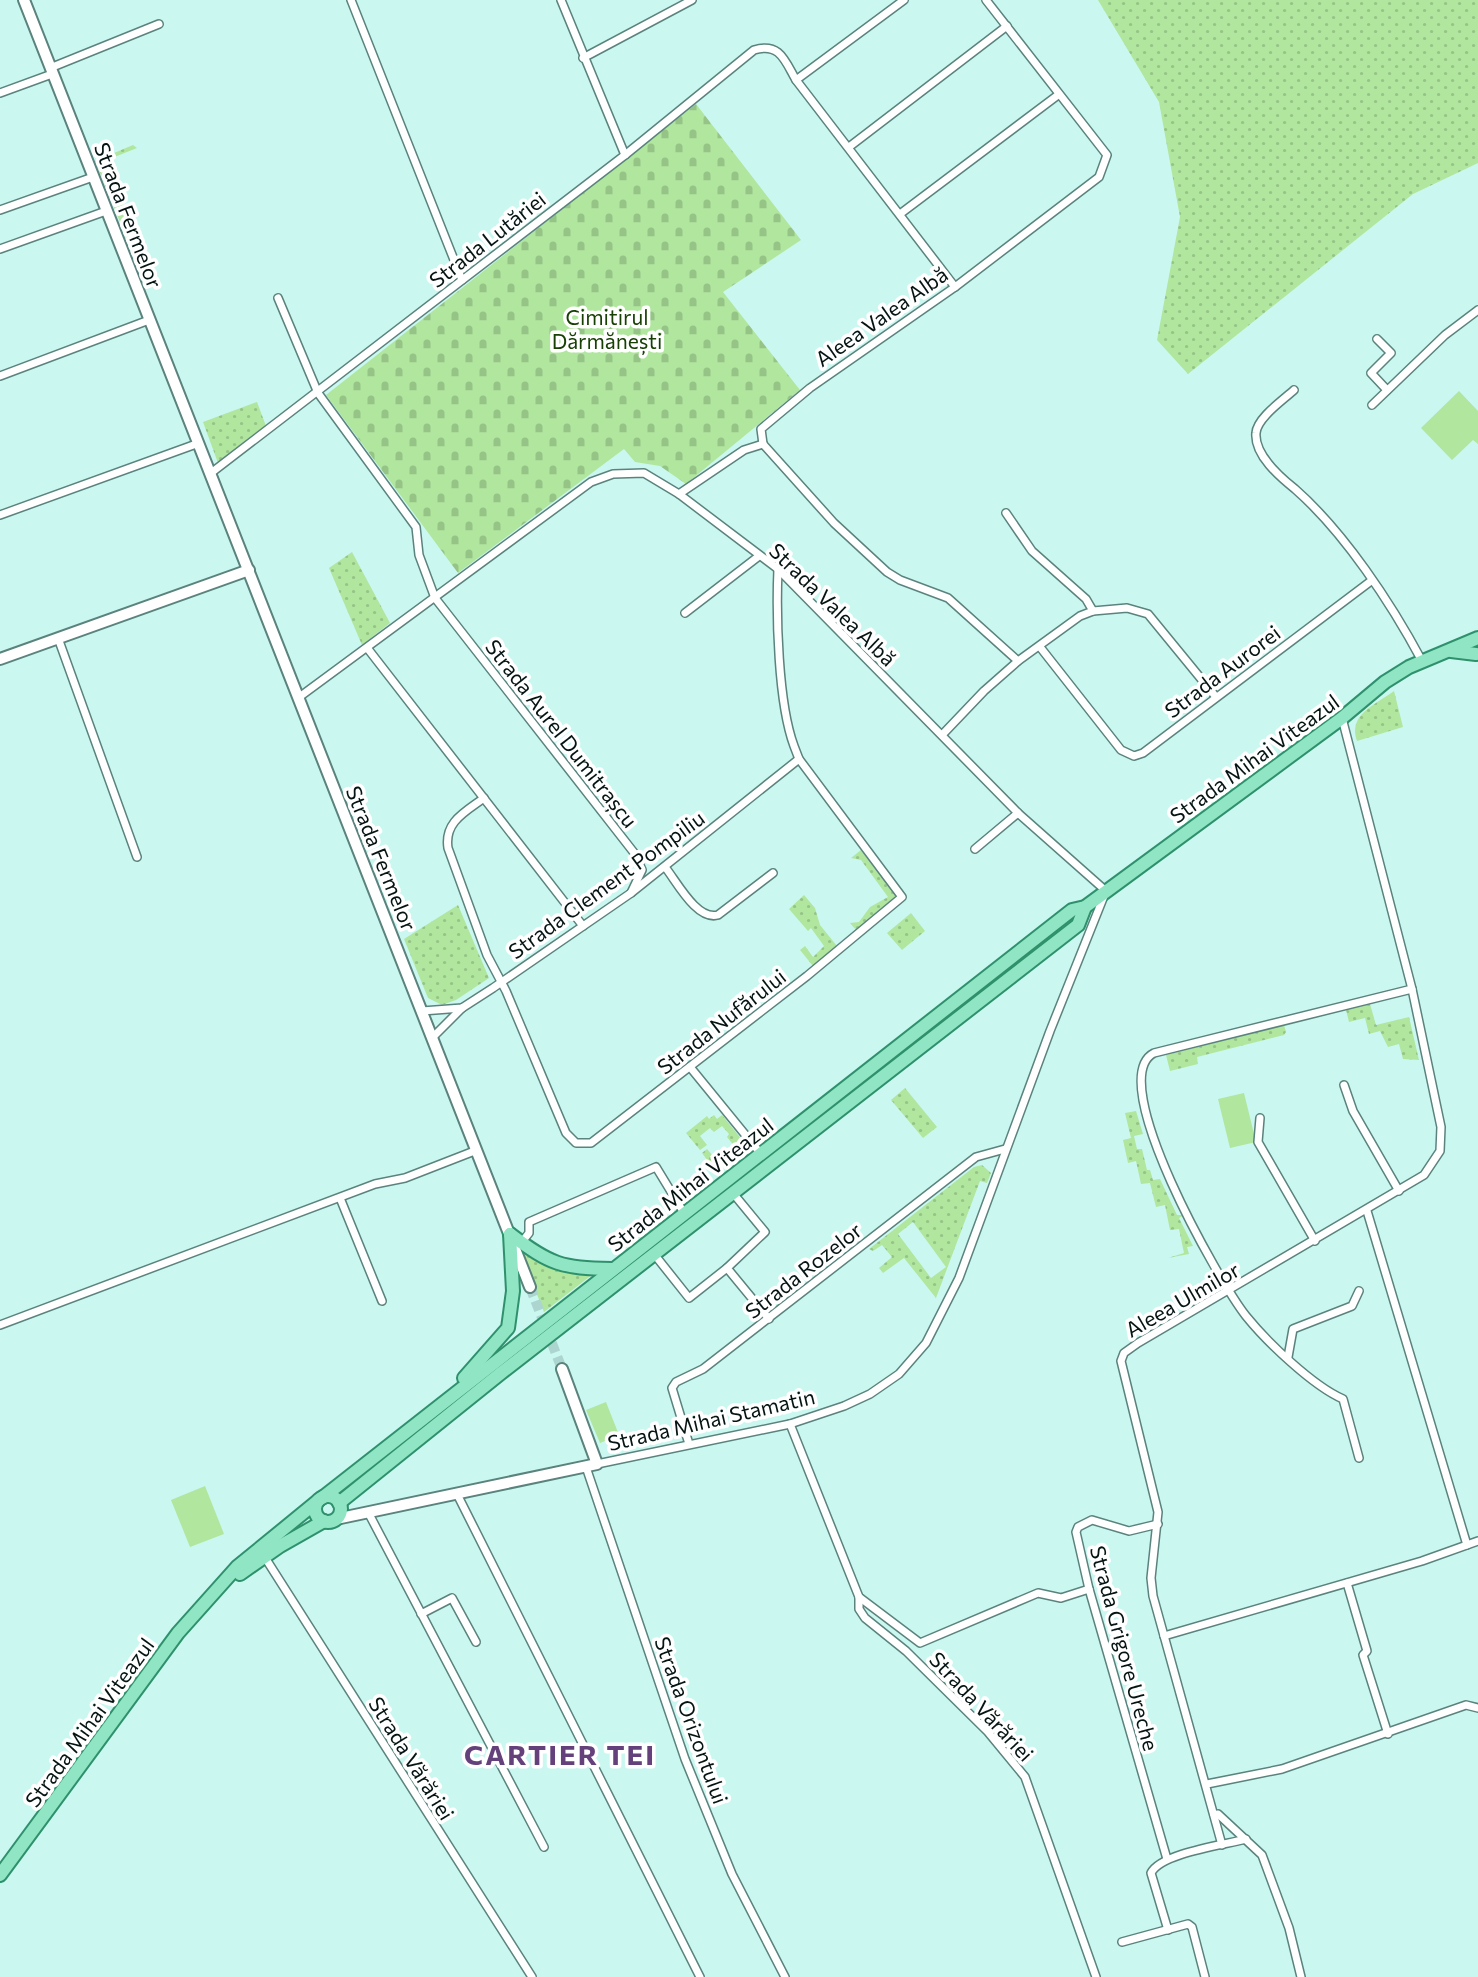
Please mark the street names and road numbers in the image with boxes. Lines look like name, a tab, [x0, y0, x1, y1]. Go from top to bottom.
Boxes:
street label: Strada Fermelor	[90, 139, 168, 291]
street label: Strada Lutăriei	[424, 186, 550, 292]
street label: Aleea Valea Albă	[810, 261, 952, 371]
street label: Strada Valea Albă	[765, 537, 901, 671]
street label: Strada Aurorei	[1159, 619, 1285, 723]
street label: Strada Aurel Dumitrașcu	[479, 634, 643, 833]
street label: Strada Mihai Viteazul	[1165, 688, 1343, 828]
street label: Strada Fermelor	[342, 782, 422, 934]
street label: Strada Clement Pompiliu	[503, 805, 709, 963]
street label: Strada Nufărului	[652, 963, 790, 1079]
street label: Strada Mihai Viteazul	[602, 1112, 778, 1256]
street label: Strada Rozelor	[740, 1217, 866, 1323]
street label: Aleea Ulmilor	[1120, 1256, 1244, 1342]
street label: Strada Mihai Stamatin	[605, 1383, 817, 1455]
street label: Strada Grigore Ureche	[1086, 1543, 1164, 1753]
street label: Strada Mihai Viteazul	[19, 1633, 159, 1811]
street label: Strada Orizontului	[650, 1633, 734, 1807]
street label: Strada Vărăriei	[925, 1646, 1039, 1766]
street label: Strada Vărăriei	[364, 1692, 460, 1824]

